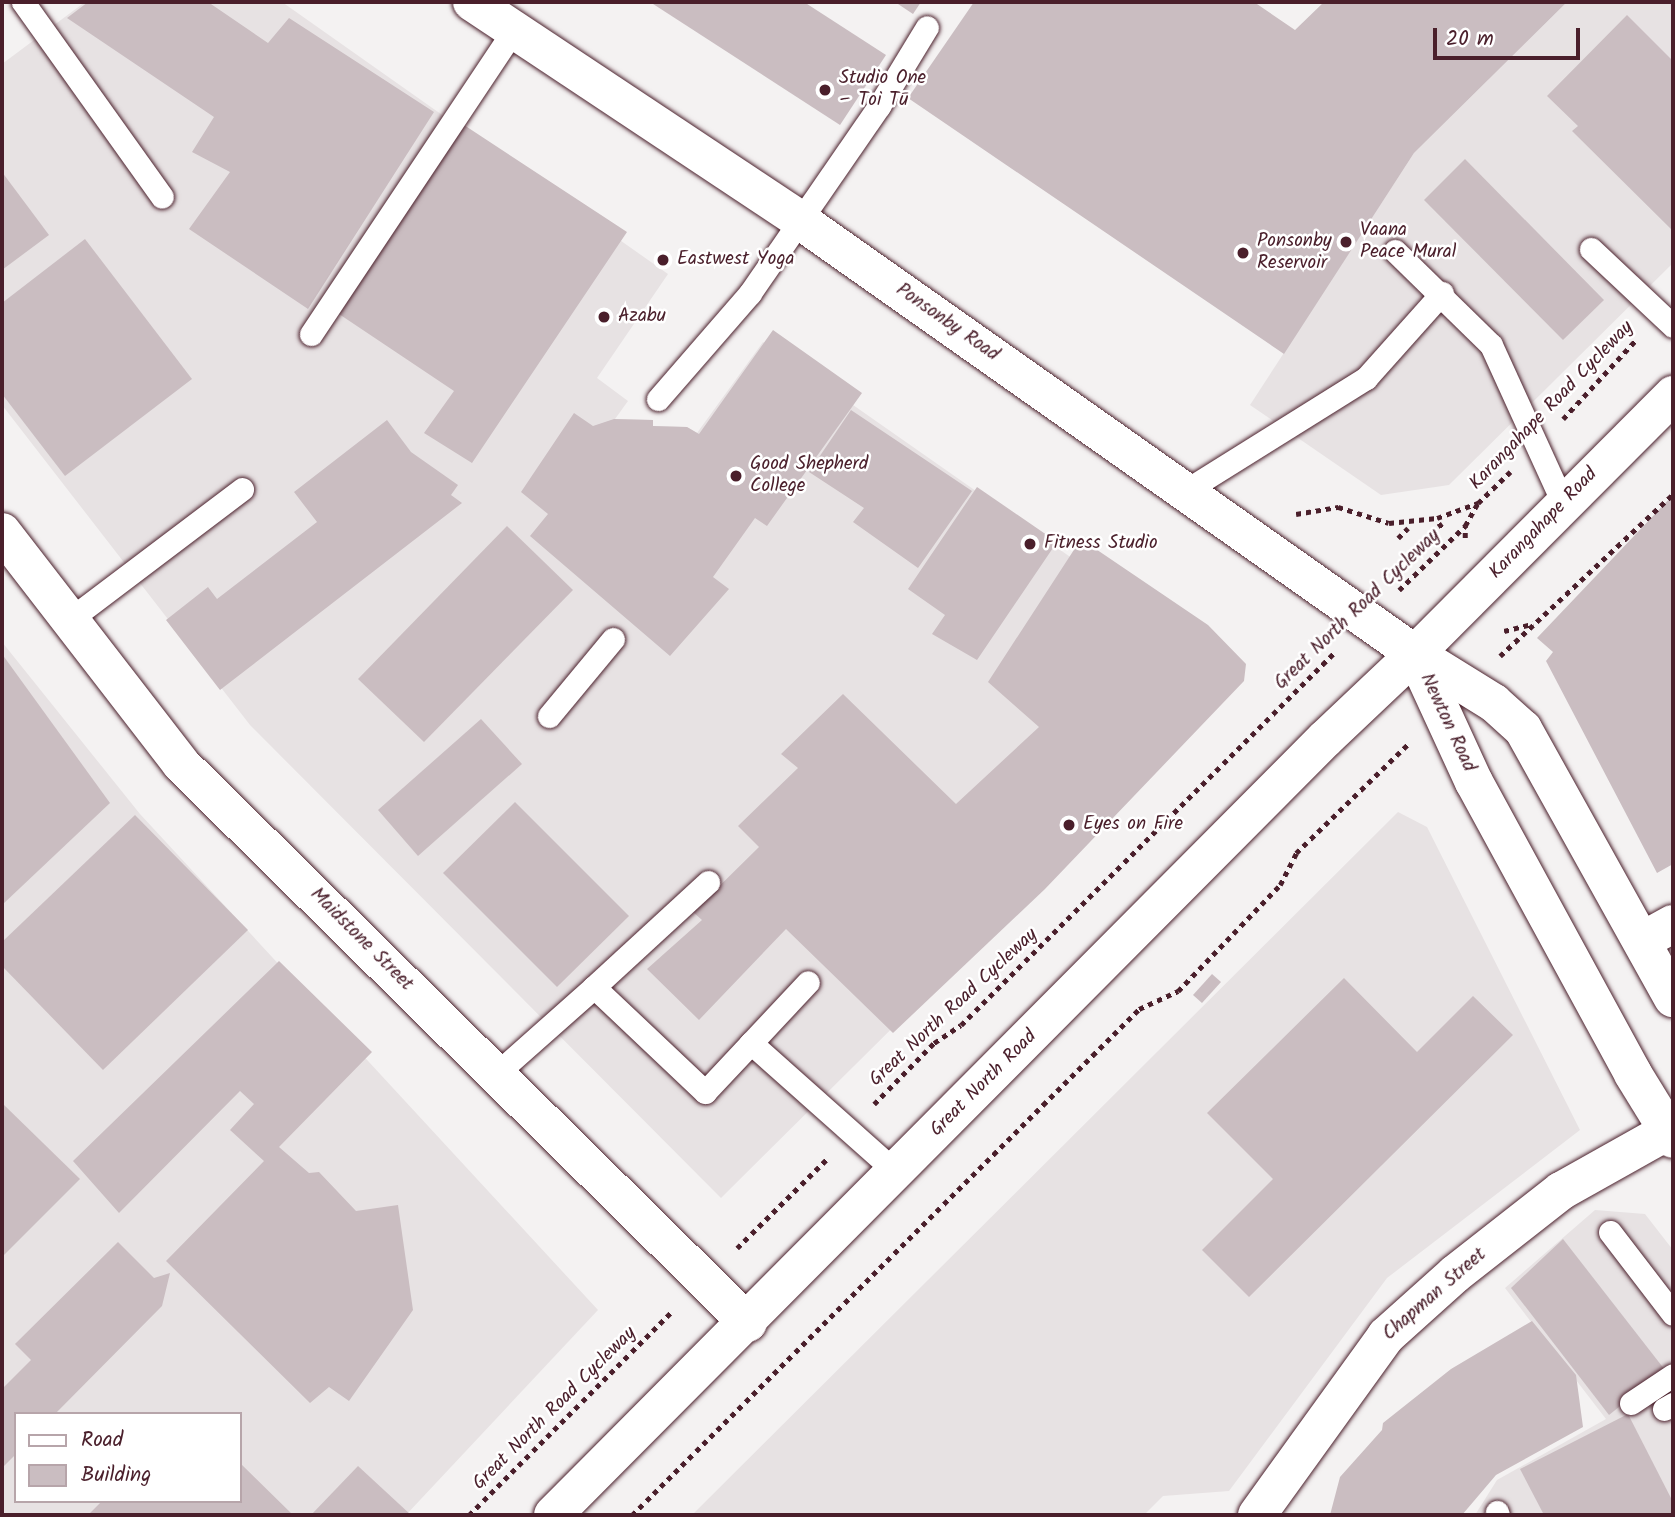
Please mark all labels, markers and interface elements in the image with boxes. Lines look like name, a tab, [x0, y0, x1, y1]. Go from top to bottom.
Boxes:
scale bar	[1437, 14, 1584, 58]
text: 20 m	[1446, 23, 1494, 56]
place label: Studio One – Toi Tū	[839, 68, 926, 112]
marker: Studio One – Toi Tū	[817, 82, 833, 98]
place label: Vaana Peace Mural	[1360, 220, 1456, 264]
place label: Ponsonby Reservoir	[1257, 231, 1332, 275]
marker: Vaana Peace Mural	[1338, 234, 1354, 250]
marker: Ponsonby Reservoir	[1235, 245, 1251, 261]
place label: Eastwest Yoga	[677, 249, 794, 271]
marker: Eastwest Yoga	[655, 252, 671, 268]
street label: Ponsonby Road	[891, 279, 1003, 367]
place label: Azabu	[618, 306, 666, 328]
marker: Azabu	[596, 309, 612, 325]
street label: Karangahape Road Cycleway	[1465, 317, 1639, 495]
place label: Good Shepherd College	[750, 454, 868, 498]
street label: Karangahape Road	[1485, 464, 1603, 584]
marker: Good Shepherd College	[728, 468, 744, 484]
street label: Great North Road Cycleway	[1270, 525, 1446, 695]
place label: Fitness Studio	[1044, 533, 1157, 555]
marker: Fitness Studio	[1022, 536, 1038, 552]
street label: Newton Road	[1414, 670, 1480, 776]
place label: Eyes on Fire	[1083, 814, 1183, 836]
marker: Eyes on Fire	[1061, 817, 1077, 833]
street label: Maidstone Street	[305, 884, 417, 996]
street label: Great North Road Cycleway	[865, 924, 1043, 1092]
street label: Great North Road	[926, 1026, 1042, 1142]
street label: Chapman Street	[1379, 1244, 1491, 1346]
street label: Great North Road Cycleway	[469, 1323, 641, 1495]
legend	[14, 1412, 242, 1503]
text: Road	[81, 1424, 123, 1457]
text: Building	[81, 1459, 151, 1492]

